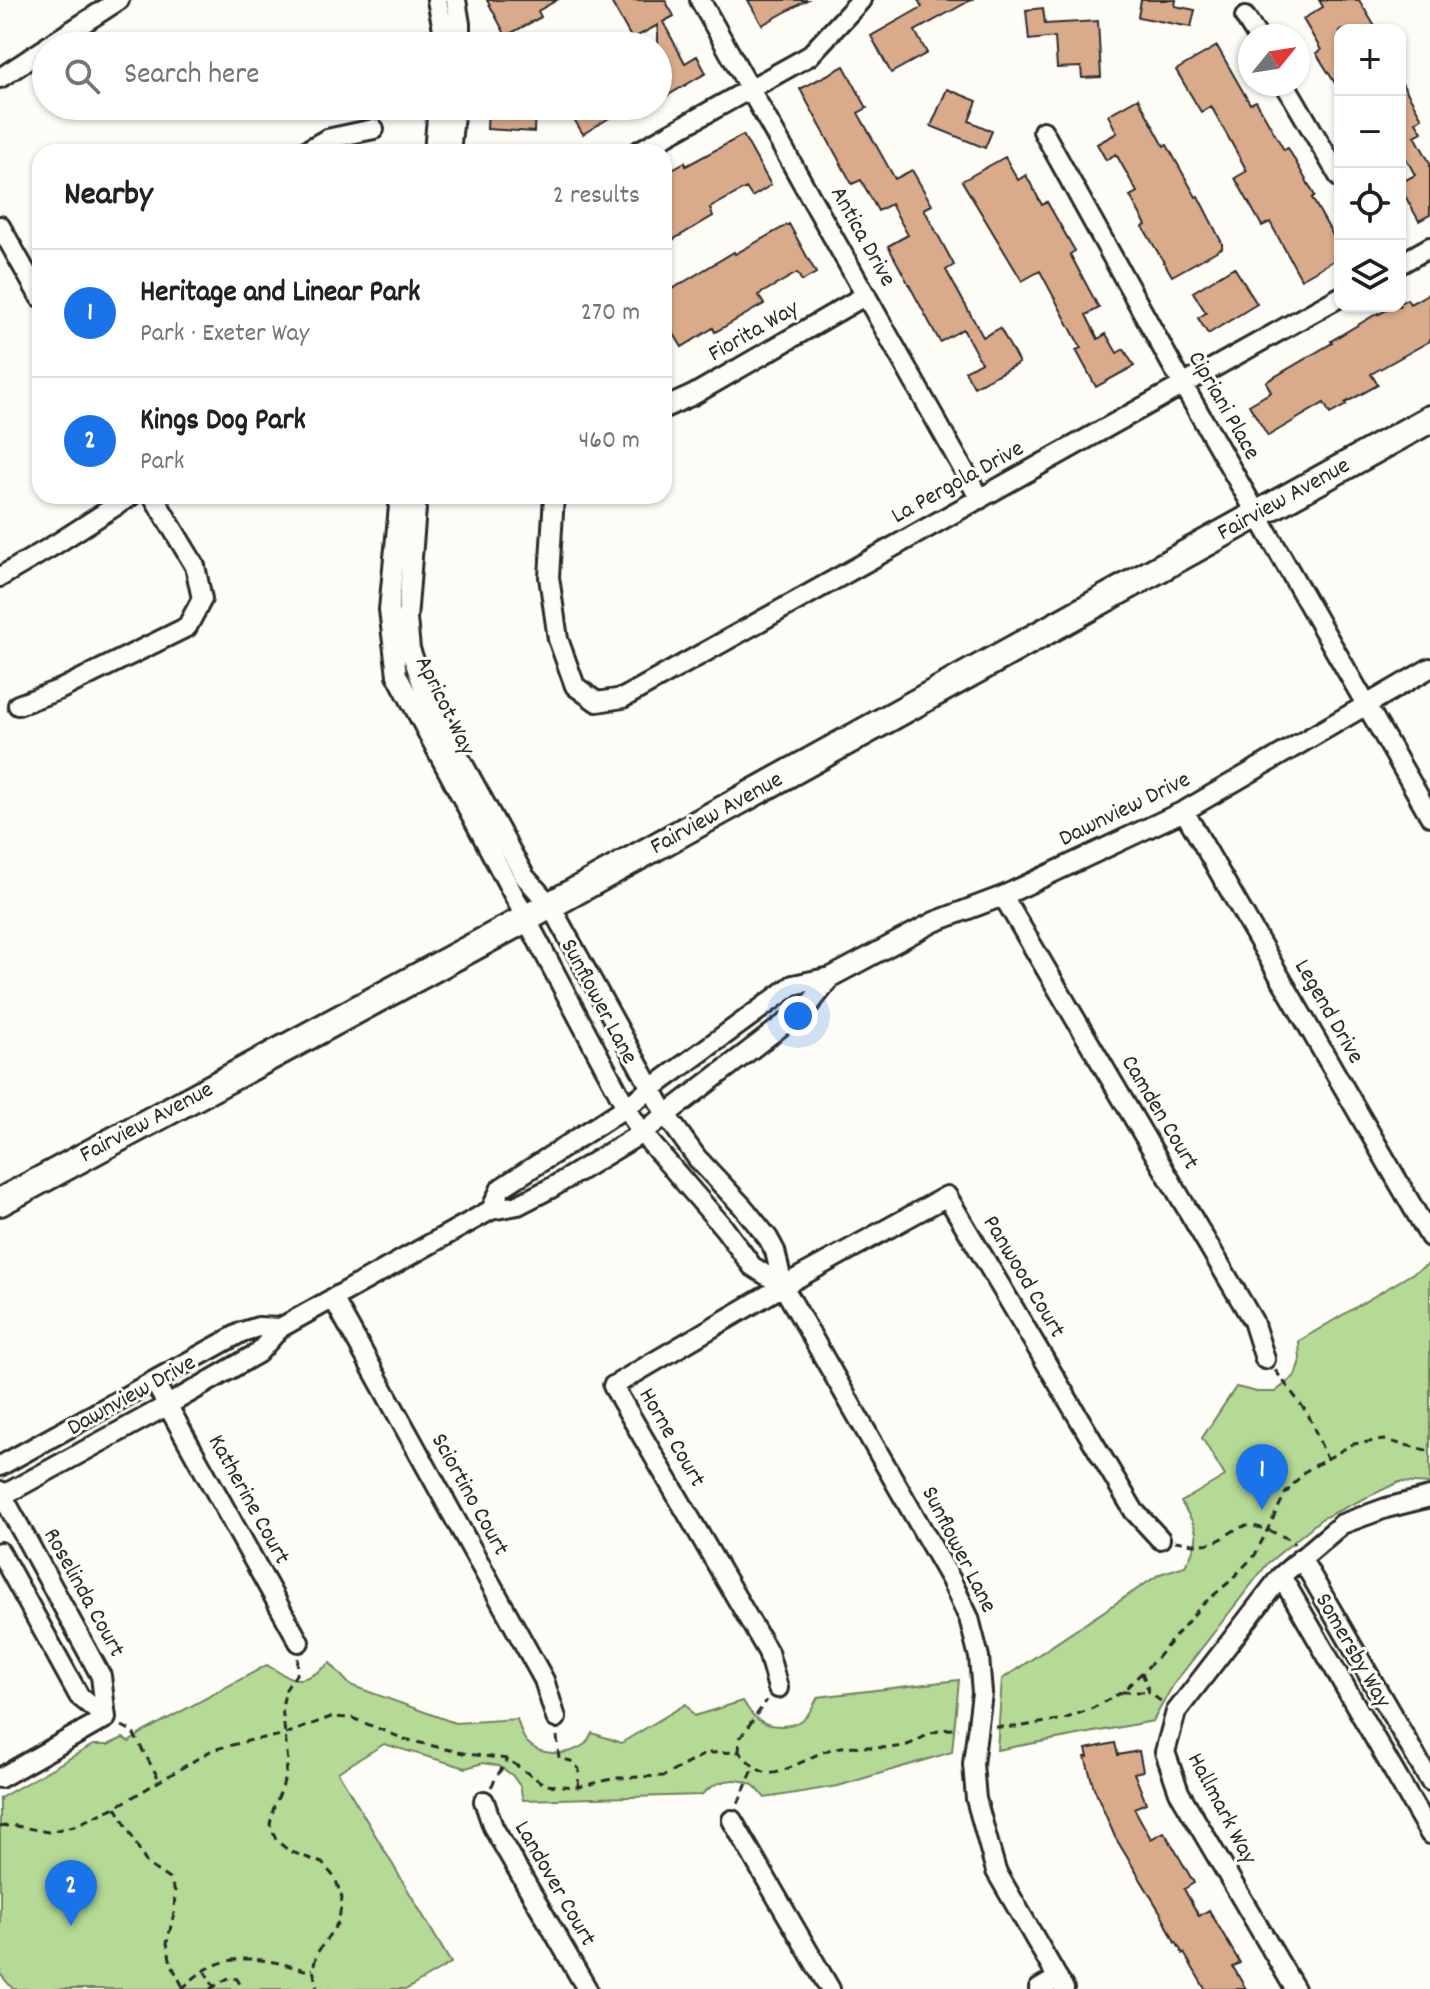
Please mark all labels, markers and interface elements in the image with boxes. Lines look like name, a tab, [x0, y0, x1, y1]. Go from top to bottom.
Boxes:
north arrow	[1238, 24, 1310, 96]
map controls	[1334, 24, 1406, 312]
button: +	[1334, 24, 1406, 96]
search box	[32, 32, 672, 120]
icon: search	[60, 54, 104, 98]
text: Search here	[124, 55, 260, 98]
button: −	[1334, 96, 1406, 168]
button: locate	[1334, 168, 1406, 240]
text: Nearby	[64, 172, 153, 221]
text: 2 results	[553, 178, 640, 215]
street label: Antica Drive	[820, 181, 904, 293]
button: layers	[1334, 240, 1406, 312]
text: Heritage and Linear Park	[140, 273, 420, 316]
street label: Fiorita Way	[702, 292, 807, 372]
text: 1	[87, 295, 93, 332]
text: 270 m	[581, 295, 640, 332]
text: Park · Exeter Way	[140, 316, 309, 353]
street label: Cipriani Place	[1178, 345, 1268, 467]
text: Kings Dog Park	[140, 401, 306, 444]
text: 2	[84, 423, 96, 460]
text: 460 m	[578, 423, 640, 460]
street label: La Pergola Drive	[886, 433, 1030, 533]
text: Park	[140, 444, 184, 481]
street label: Fairview Avenue	[1212, 450, 1356, 550]
street label: Apricot Way	[405, 651, 483, 763]
street label: Fairview Avenue	[645, 764, 789, 864]
street label: Dawnview Drive	[1054, 764, 1196, 856]
street label: Sunflower Lane	[551, 933, 645, 1071]
street label: Legend Drive	[1284, 953, 1372, 1071]
your location	[778, 996, 818, 1036]
street label: Camden Court	[1111, 1049, 1207, 1177]
street label: Fairview Avenue	[74, 1074, 220, 1172]
street label: Panwood Court	[973, 1209, 1073, 1345]
street label: Dawnview Drive	[62, 1347, 202, 1445]
street label: Horne Court	[629, 1382, 713, 1494]
street label: Sciortino Court	[421, 1428, 517, 1563]
street label: Katherine Court	[198, 1429, 298, 1571]
pin: 1	[1236, 1444, 1288, 1510]
street label: Sunflower Lane	[912, 1481, 1004, 1619]
street label: Roselinda Court	[33, 1522, 133, 1664]
street label: Somersby Way	[1305, 1587, 1399, 1716]
street label: Hallmark Way	[1177, 1747, 1265, 1872]
street label: Landover Court	[504, 1815, 604, 1953]
pin: 2	[45, 1860, 97, 1926]

